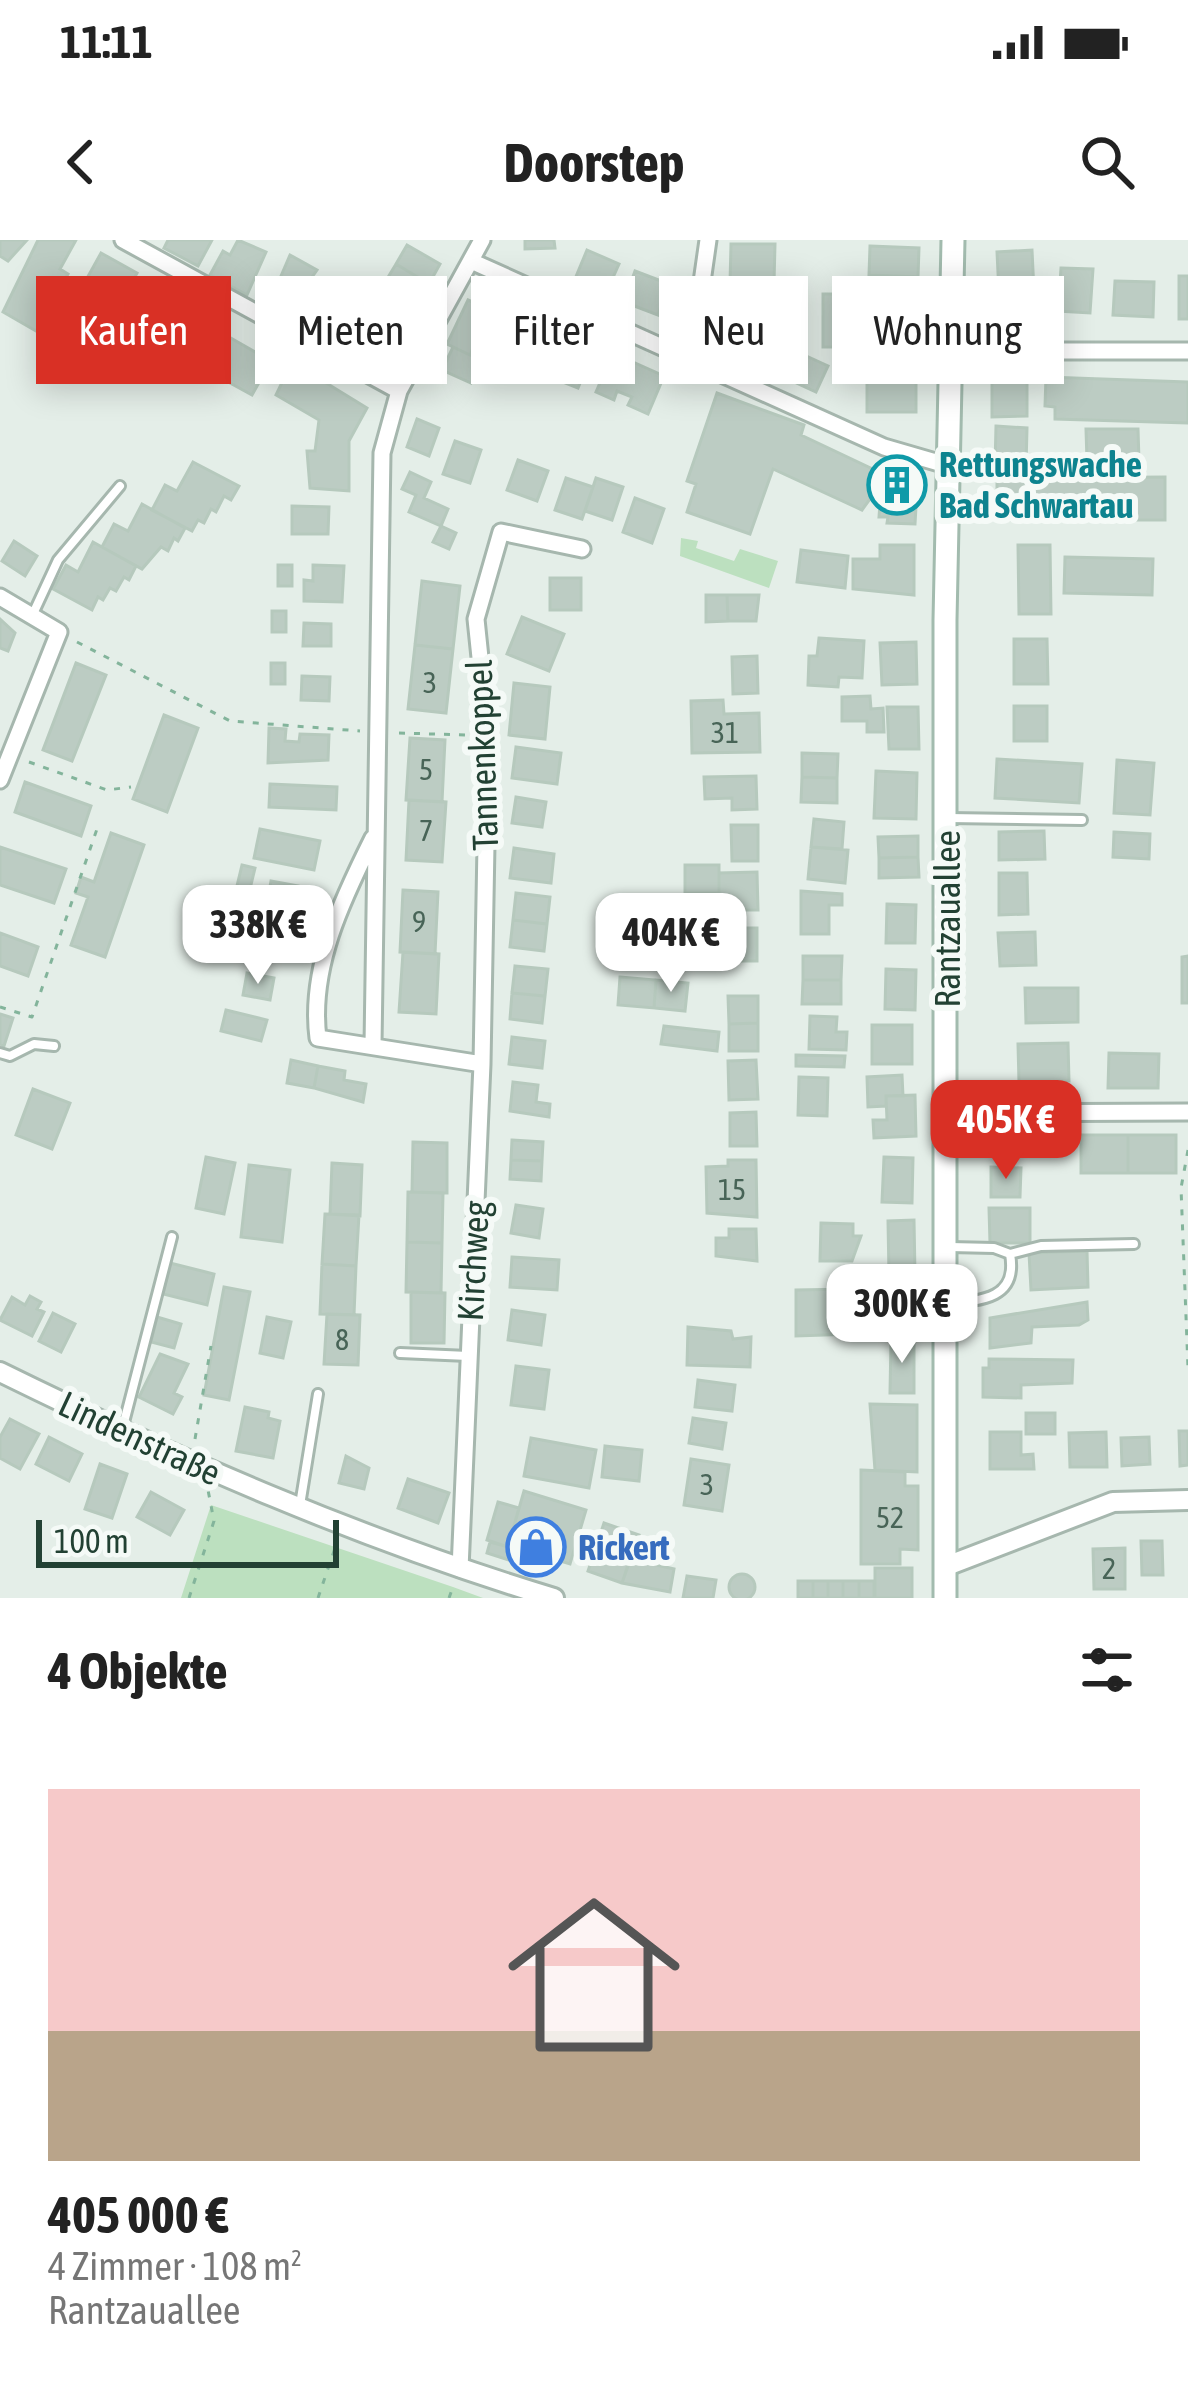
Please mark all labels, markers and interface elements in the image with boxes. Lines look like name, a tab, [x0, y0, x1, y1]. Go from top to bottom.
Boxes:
text: 11:11	[60, 16, 153, 68]
icon: back	[48, 129, 114, 195]
icon: search	[1074, 129, 1140, 195]
text: Doorstep	[503, 132, 685, 193]
chip: Kaufen	[36, 276, 231, 384]
chip: Mieten	[255, 276, 447, 384]
chip: Filter	[471, 276, 635, 384]
chip: Neu	[659, 276, 808, 384]
chip: Wohnung	[832, 276, 1064, 384]
place label: Rettungswache Bad Schwartau	[939, 443, 1142, 526]
building icon: Rettungswache Bad Schwartau	[866, 454, 928, 516]
street label: Tannenkoppel	[458, 658, 506, 851]
house number: 3	[423, 665, 437, 699]
house number: 31	[711, 715, 739, 749]
house number: 5	[419, 752, 433, 786]
house number: 7	[419, 813, 433, 847]
street label: Rantzauallee	[926, 830, 968, 1008]
pin: 338K €	[160, 885, 356, 987]
pin: 404K €	[573, 893, 769, 995]
text: 338K €	[210, 902, 307, 946]
house number: 9	[412, 904, 426, 938]
text: 404K €	[623, 910, 720, 954]
pin: 405K €	[908, 1080, 1104, 1182]
text: 405K €	[958, 1097, 1055, 1141]
house number: 15	[718, 1172, 746, 1206]
street label: Kirchweg	[449, 1199, 497, 1322]
pin: 300K €	[804, 1264, 1000, 1366]
text: 300K €	[854, 1281, 951, 1325]
house number: 8	[335, 1322, 349, 1356]
street label: Lindenstraße	[52, 1382, 228, 1494]
house number: 3	[700, 1467, 714, 1501]
house number: 52	[876, 1500, 904, 1534]
scale bar	[36, 1514, 339, 1567]
shop icon: Rickert	[505, 1516, 567, 1578]
text: 100 m	[54, 1522, 129, 1560]
place label: Rickert	[578, 1526, 670, 1568]
house number: 2	[1102, 1551, 1116, 1585]
icon: filters	[1074, 1637, 1140, 1703]
text: 4 Objekte	[48, 1641, 228, 1700]
icon: home	[486, 1867, 702, 2083]
text: 405 000 €	[48, 2185, 229, 2244]
text: 4 Zimmer · 108 m²	[48, 2244, 302, 2288]
text: Rantzauallee	[48, 2288, 240, 2332]

